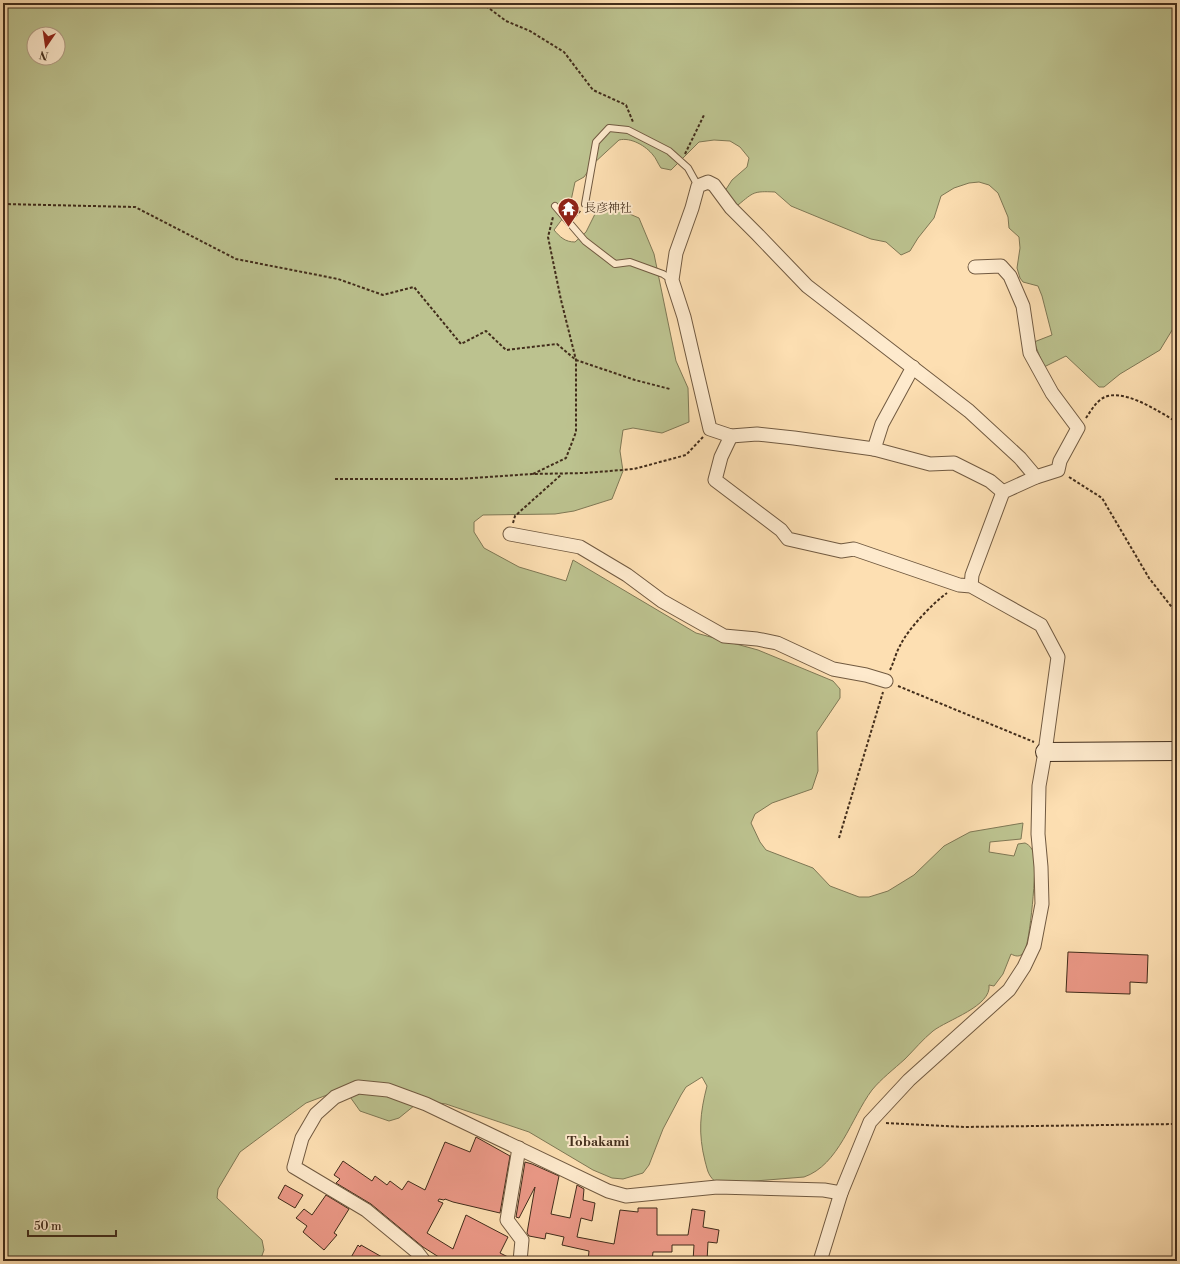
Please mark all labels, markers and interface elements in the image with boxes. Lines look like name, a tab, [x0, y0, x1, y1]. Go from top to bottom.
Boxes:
north arrow	[26, 26, 66, 66]
text: N	[38, 47, 50, 63]
temple icon: 長彦神社	[556, 195, 582, 228]
place label: 長彦神社	[584, 201, 632, 216]
district label: Tobakami	[567, 1134, 629, 1150]
scale bar	[28, 1212, 116, 1238]
text: 50 m	[34, 1219, 62, 1234]

